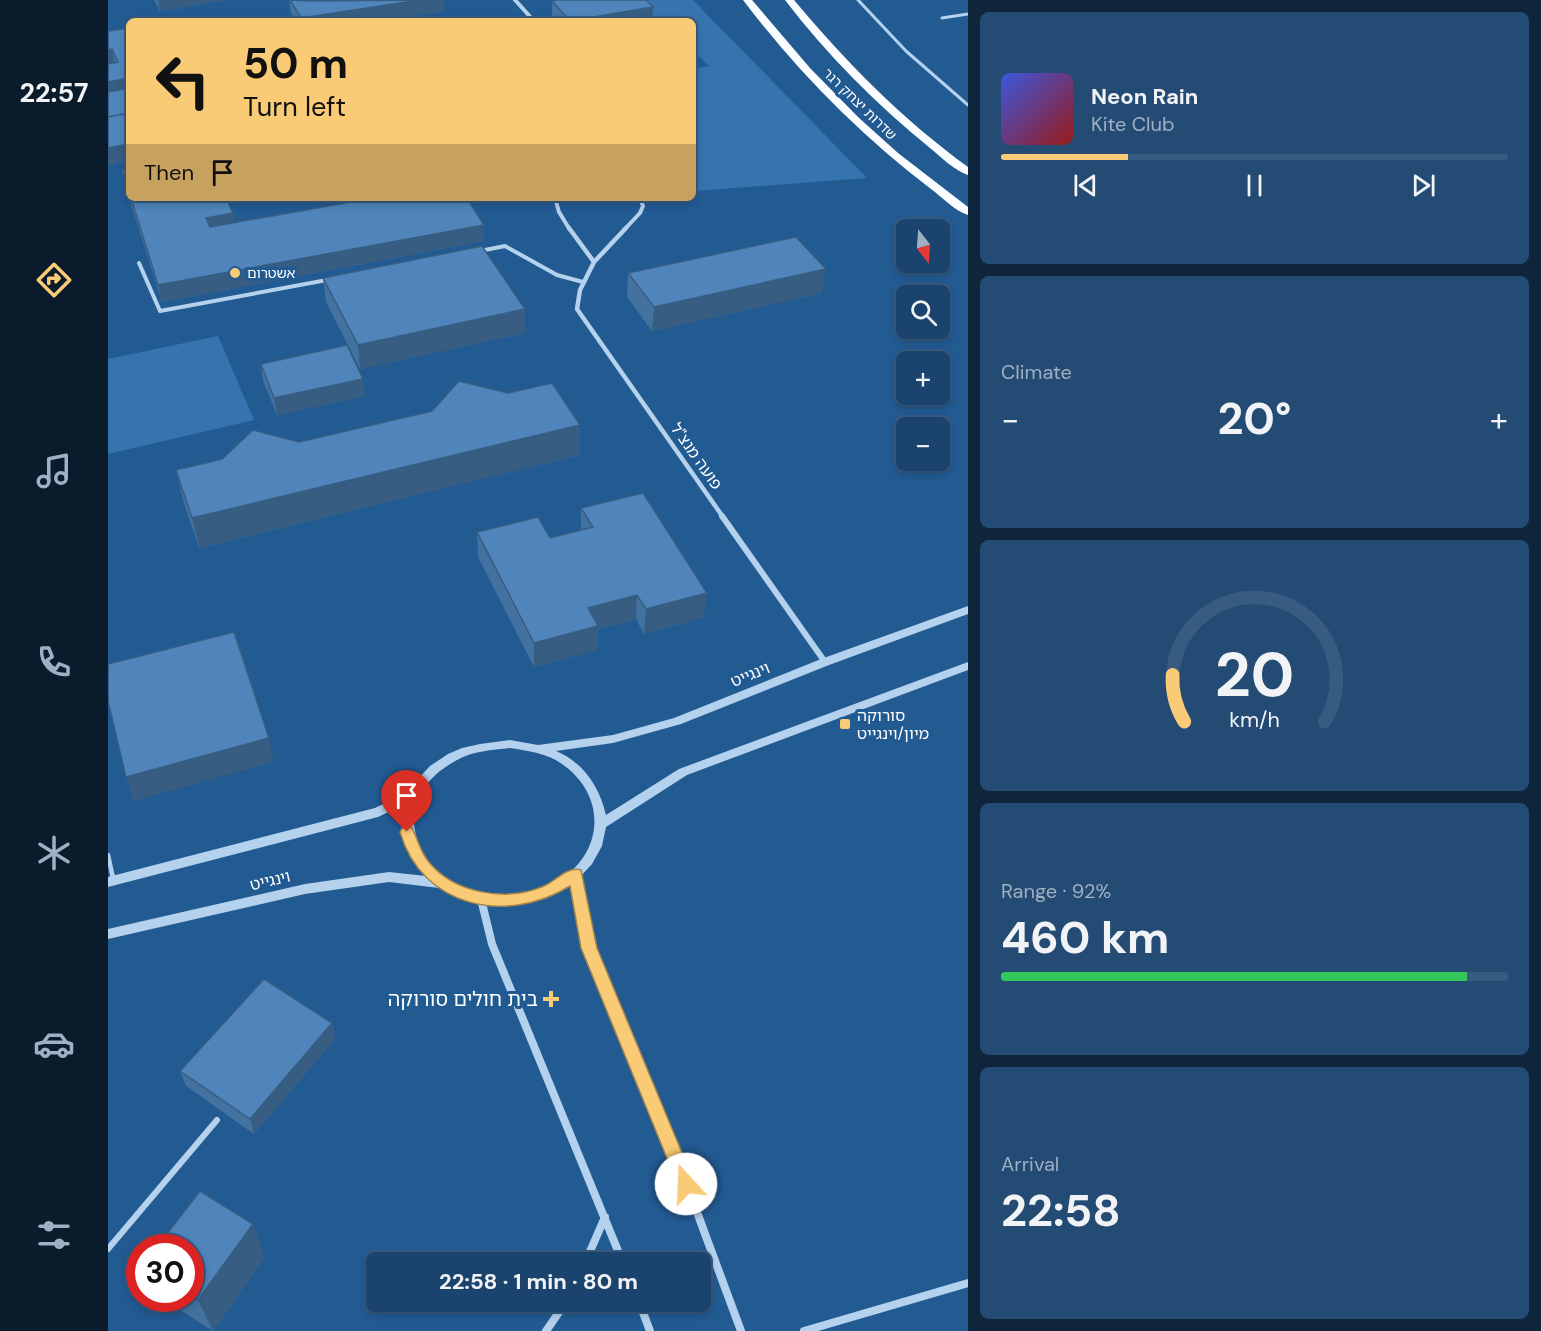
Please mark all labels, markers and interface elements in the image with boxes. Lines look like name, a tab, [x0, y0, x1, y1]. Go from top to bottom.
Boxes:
text: 50 m	[243, 36, 348, 91]
icon: left	[144, 42, 222, 120]
street label: שדרות יצחק רגר	[819, 64, 901, 144]
text: 22:57	[19, 75, 89, 110]
text: Neon Rain	[1091, 82, 1198, 111]
text: Turn left	[243, 89, 346, 124]
text: Kite Club	[1091, 111, 1175, 137]
icon: arrive	[206, 156, 239, 189]
text: Then	[144, 158, 194, 187]
icon: previous	[1069, 169, 1102, 202]
icon: pause	[1238, 169, 1271, 202]
icon: next	[1407, 169, 1440, 202]
north arrow	[896, 219, 950, 273]
map controls	[896, 219, 950, 471]
icon: directions	[33, 259, 75, 301]
place label: אשטרום	[247, 264, 296, 282]
marker: אשטרום	[228, 266, 242, 280]
button: search	[896, 285, 950, 339]
button: +	[896, 351, 950, 405]
text: Climate	[1001, 359, 1072, 385]
text: 20°	[1218, 389, 1291, 448]
text: −	[1001, 398, 1019, 441]
text: +	[1490, 398, 1508, 441]
button: −	[896, 417, 950, 471]
street label: פועה מנצ"ל	[666, 419, 727, 494]
icon: music	[33, 450, 75, 492]
text: 20	[1215, 635, 1294, 716]
icon: phone	[33, 641, 75, 683]
street label: וינגייט	[727, 657, 773, 692]
place label: סורוקה מיון/וינגייט	[857, 705, 929, 744]
text: km/h	[1229, 707, 1280, 735]
marker: סורוקה מיון/וינגייט	[838, 717, 852, 731]
pin	[381, 770, 432, 832]
icon: arrive	[390, 779, 423, 812]
icon: climate	[33, 832, 75, 874]
street label: וינגייט	[248, 866, 292, 895]
text: Range · 92%	[1001, 878, 1111, 904]
text: 460 km	[1001, 908, 1169, 967]
place label: בית חולים סורוקה	[388, 986, 538, 1012]
marker: בית חולים סורוקה	[542, 990, 560, 1008]
icon: car	[33, 1023, 75, 1065]
text: Arrival	[1001, 1151, 1059, 1177]
position arrow	[654, 1152, 718, 1216]
text: 22:58	[1001, 1181, 1121, 1240]
icon: filters	[33, 1214, 75, 1256]
speed limit sign: 30	[126, 1234, 204, 1312]
text: 22:58 · 1 min · 80 m	[439, 1267, 638, 1296]

